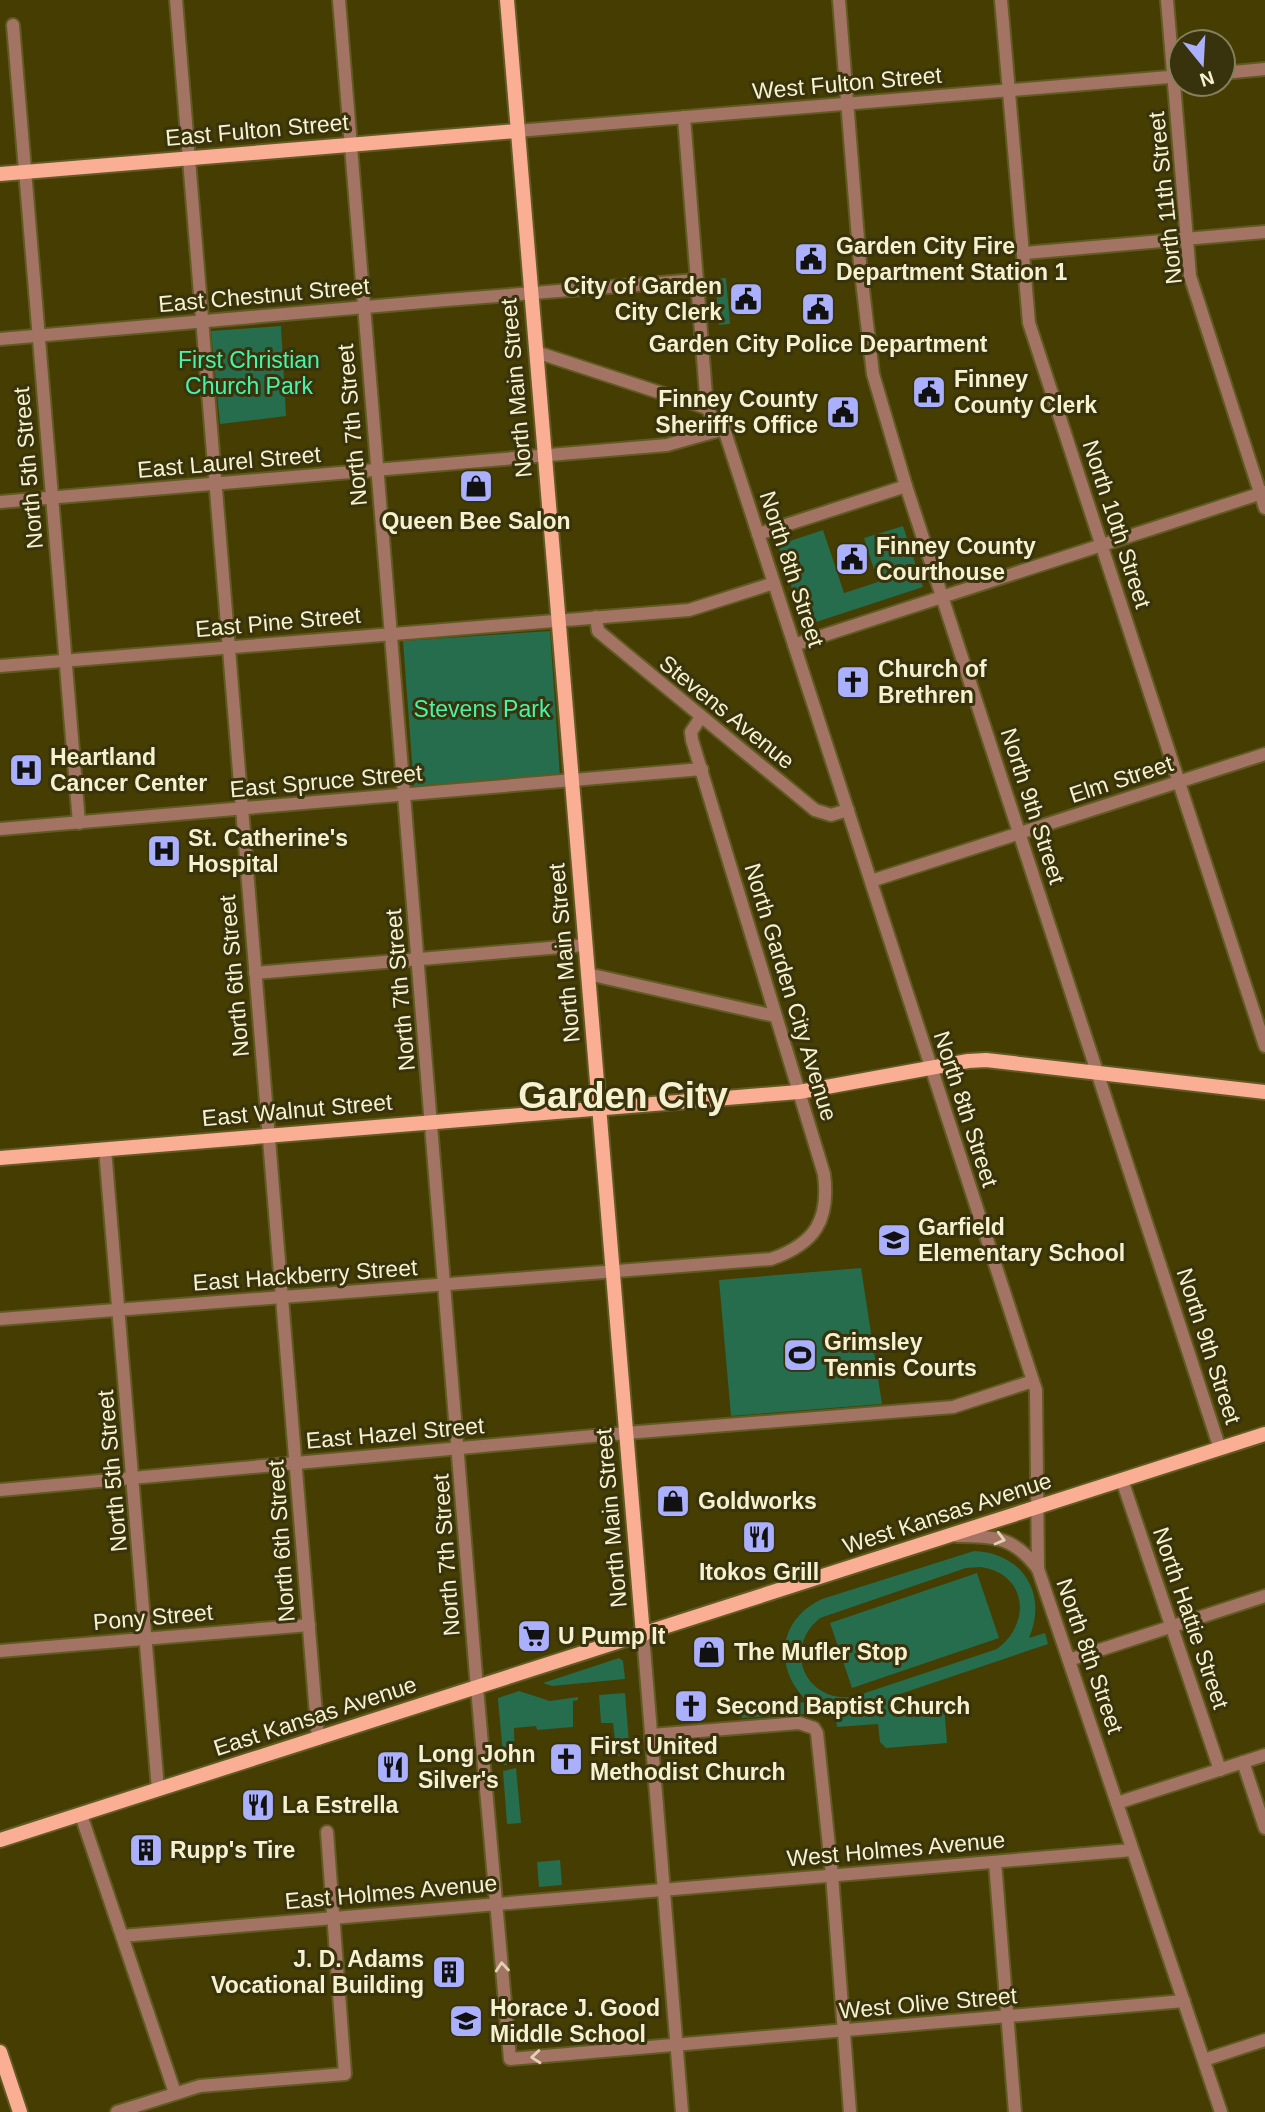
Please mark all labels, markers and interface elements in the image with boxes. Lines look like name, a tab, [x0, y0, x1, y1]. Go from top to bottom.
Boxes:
north arrow	[1167, 28, 1237, 98]
street label: West Fulton Street	[751, 62, 943, 104]
text: N	[1197, 67, 1217, 91]
street label: East Fulton Street	[164, 109, 350, 151]
street label: North 11th Street	[1143, 110, 1187, 286]
place label: Garden City Fire Department Station 1	[836, 233, 1068, 285]
public building icon: Garden City Fire Department Station 1	[792, 240, 830, 278]
street label: East Chestnut Street	[157, 273, 371, 317]
place label: City of Garden City Clerk	[564, 273, 722, 325]
public building icon: City of Garden City Clerk	[727, 280, 765, 318]
public building icon: Garden City Police Department	[799, 290, 837, 328]
street label: North Main Street	[495, 296, 537, 479]
place label: Garden City Police Department	[649, 331, 988, 357]
street label: North 7th Street	[332, 342, 372, 507]
park label: First Christian Church Park	[178, 347, 320, 399]
place label: Finney County Clerk	[954, 366, 1097, 418]
public building icon: Finney County Clerk	[910, 373, 948, 411]
street label: North 5th Street	[8, 385, 48, 550]
place label: Finney County Sheriff's Office	[655, 386, 818, 438]
public building icon: Finney County Sheriff's Office	[824, 393, 862, 431]
street label: North 10th Street	[1078, 437, 1157, 612]
street label: East Laurel Street	[136, 441, 322, 483]
shop icon: Queen Bee Salon	[457, 467, 495, 505]
street label: North 8th Street	[755, 488, 830, 651]
place label: Queen Bee Salon	[381, 508, 571, 534]
place label: Finney County Courthouse	[876, 533, 1036, 585]
public building icon: Finney County Courthouse	[833, 540, 871, 578]
street label: East Pine Street	[194, 602, 363, 642]
street label: Stevens Avenue	[654, 650, 800, 774]
place label: Church of Brethren	[878, 656, 987, 708]
church icon: Church of Brethren	[834, 663, 872, 701]
park label: Stevens Park	[414, 696, 551, 722]
street label: North 9th Street	[996, 725, 1071, 888]
place label: Heartland Cancer Center	[50, 744, 207, 796]
street label: Elm Street	[1066, 750, 1177, 808]
hospital icon: Heartland Cancer Center	[7, 751, 45, 789]
street label: East Spruce Street	[229, 760, 424, 802]
place label: St. Catherine's Hospital	[188, 825, 348, 877]
hospital icon: St. Catherine's Hospital	[145, 832, 183, 870]
street label: North Garden City Avenue	[739, 860, 843, 1124]
street label: North Main Street	[543, 861, 585, 1044]
street label: North 6th Street	[214, 893, 254, 1058]
street label: North 7th Street	[380, 907, 420, 1072]
street label: North 8th Street	[929, 1028, 1004, 1191]
district label: Garden City	[518, 1075, 728, 1116]
street label: East Walnut Street	[201, 1089, 394, 1131]
place label: Garfield Elementary School	[918, 1214, 1125, 1266]
school or university icon: Garfield Elementary School	[875, 1221, 913, 1259]
street label: East Hackberry Street	[192, 1254, 419, 1296]
street label: North 9th Street	[1172, 1265, 1247, 1428]
place label: Grimsley Tennis Courts	[824, 1329, 977, 1381]
sports icon: Grimsley Tennis Courts	[781, 1336, 819, 1374]
street label: North 5th Street	[92, 1388, 132, 1553]
street label: East Hazel Street	[305, 1412, 486, 1454]
street label: North Main Street	[590, 1426, 632, 1609]
street label: North 6th Street	[262, 1459, 300, 1623]
street label: West Kansas Avenue	[839, 1467, 1055, 1559]
street label: North 7th Street	[427, 1473, 465, 1637]
shop icon: Goldworks	[654, 1482, 692, 1520]
place label: Goldworks	[698, 1488, 817, 1514]
restaurant icon: Itokos Grill	[740, 1518, 778, 1556]
street label: North Hattie Street	[1148, 1524, 1234, 1713]
one-way arrow	[993, 1531, 1005, 1545]
place label: Itokos Grill	[699, 1559, 819, 1585]
street label: North 8th Street	[1051, 1575, 1129, 1738]
street label: Pony Street	[92, 1599, 215, 1635]
supermarket icon: U Pump It	[515, 1617, 553, 1655]
place label: U Pump It	[558, 1623, 666, 1649]
shop icon: The Mufler Stop	[690, 1633, 728, 1671]
place label: The Mufler Stop	[734, 1639, 908, 1665]
street label: East Kansas Avenue	[210, 1671, 420, 1761]
church icon: Second Baptist Church	[672, 1687, 710, 1725]
place label: Second Baptist Church	[716, 1693, 970, 1719]
place label: First United Methodist Church	[590, 1733, 786, 1785]
church icon: First United Methodist Church	[547, 1740, 585, 1778]
place label: Long John Silver's	[418, 1741, 536, 1793]
restaurant icon: Long John Silver's	[374, 1748, 412, 1786]
restaurant icon: La Estrella	[239, 1786, 277, 1824]
place label: La Estrella	[282, 1792, 399, 1818]
street label: West Holmes Avenue	[786, 1827, 1006, 1871]
building icon: Rupp's Tire	[127, 1831, 165, 1869]
place label: Rupp's Tire	[170, 1837, 295, 1863]
street label: East Holmes Avenue	[284, 1870, 498, 1914]
place label: J. D. Adams Vocational Building	[211, 1946, 424, 1998]
building icon: J. D. Adams Vocational Building	[430, 1953, 468, 1991]
one-way arrow	[495, 1961, 510, 1972]
street label: West Olive Street	[838, 1982, 1019, 2024]
place label: Horace J. Good Middle School	[490, 1995, 660, 2047]
school or university icon: Horace J. Good Middle School	[447, 2002, 485, 2040]
one-way arrow	[530, 2049, 541, 2064]

